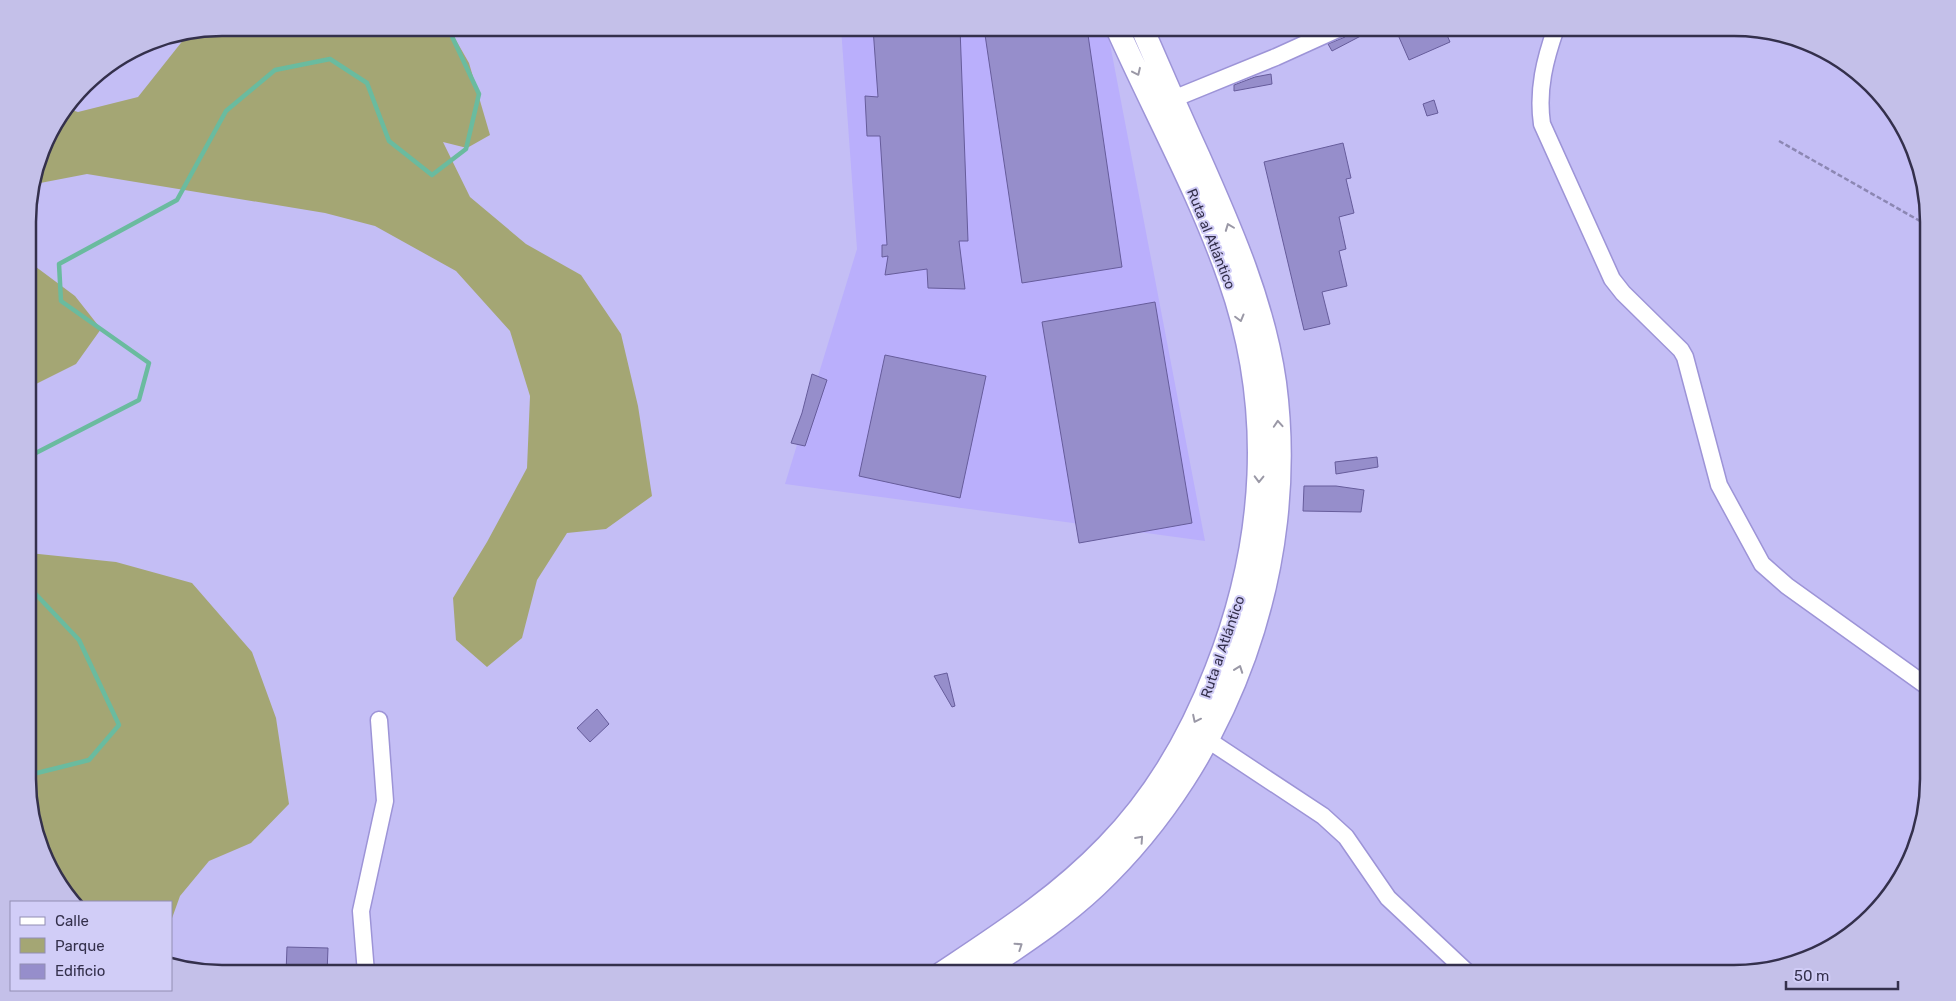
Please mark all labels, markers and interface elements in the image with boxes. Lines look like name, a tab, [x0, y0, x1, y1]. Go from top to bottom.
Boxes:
one-way arrow	[1131, 67, 1141, 76]
street label: Ruta al Atlántico	[1183, 186, 1239, 292]
one-way arrow	[1225, 223, 1235, 232]
one-way arrow	[1234, 314, 1245, 323]
one-way arrow	[1272, 420, 1283, 428]
one-way arrow	[1254, 476, 1264, 483]
street label: Ruta al Atlántico	[1198, 594, 1248, 700]
one-way arrow	[1233, 665, 1243, 674]
one-way arrow	[1192, 714, 1202, 723]
one-way arrow	[1134, 835, 1143, 844]
legend	[10, 901, 172, 991]
text: Calle	[55, 912, 89, 930]
text: Parque	[55, 937, 105, 955]
one-way arrow	[1013, 943, 1023, 952]
scale bar	[1786, 958, 1898, 990]
text: Edificio	[55, 962, 105, 980]
text: 50 m	[1794, 967, 1829, 985]

